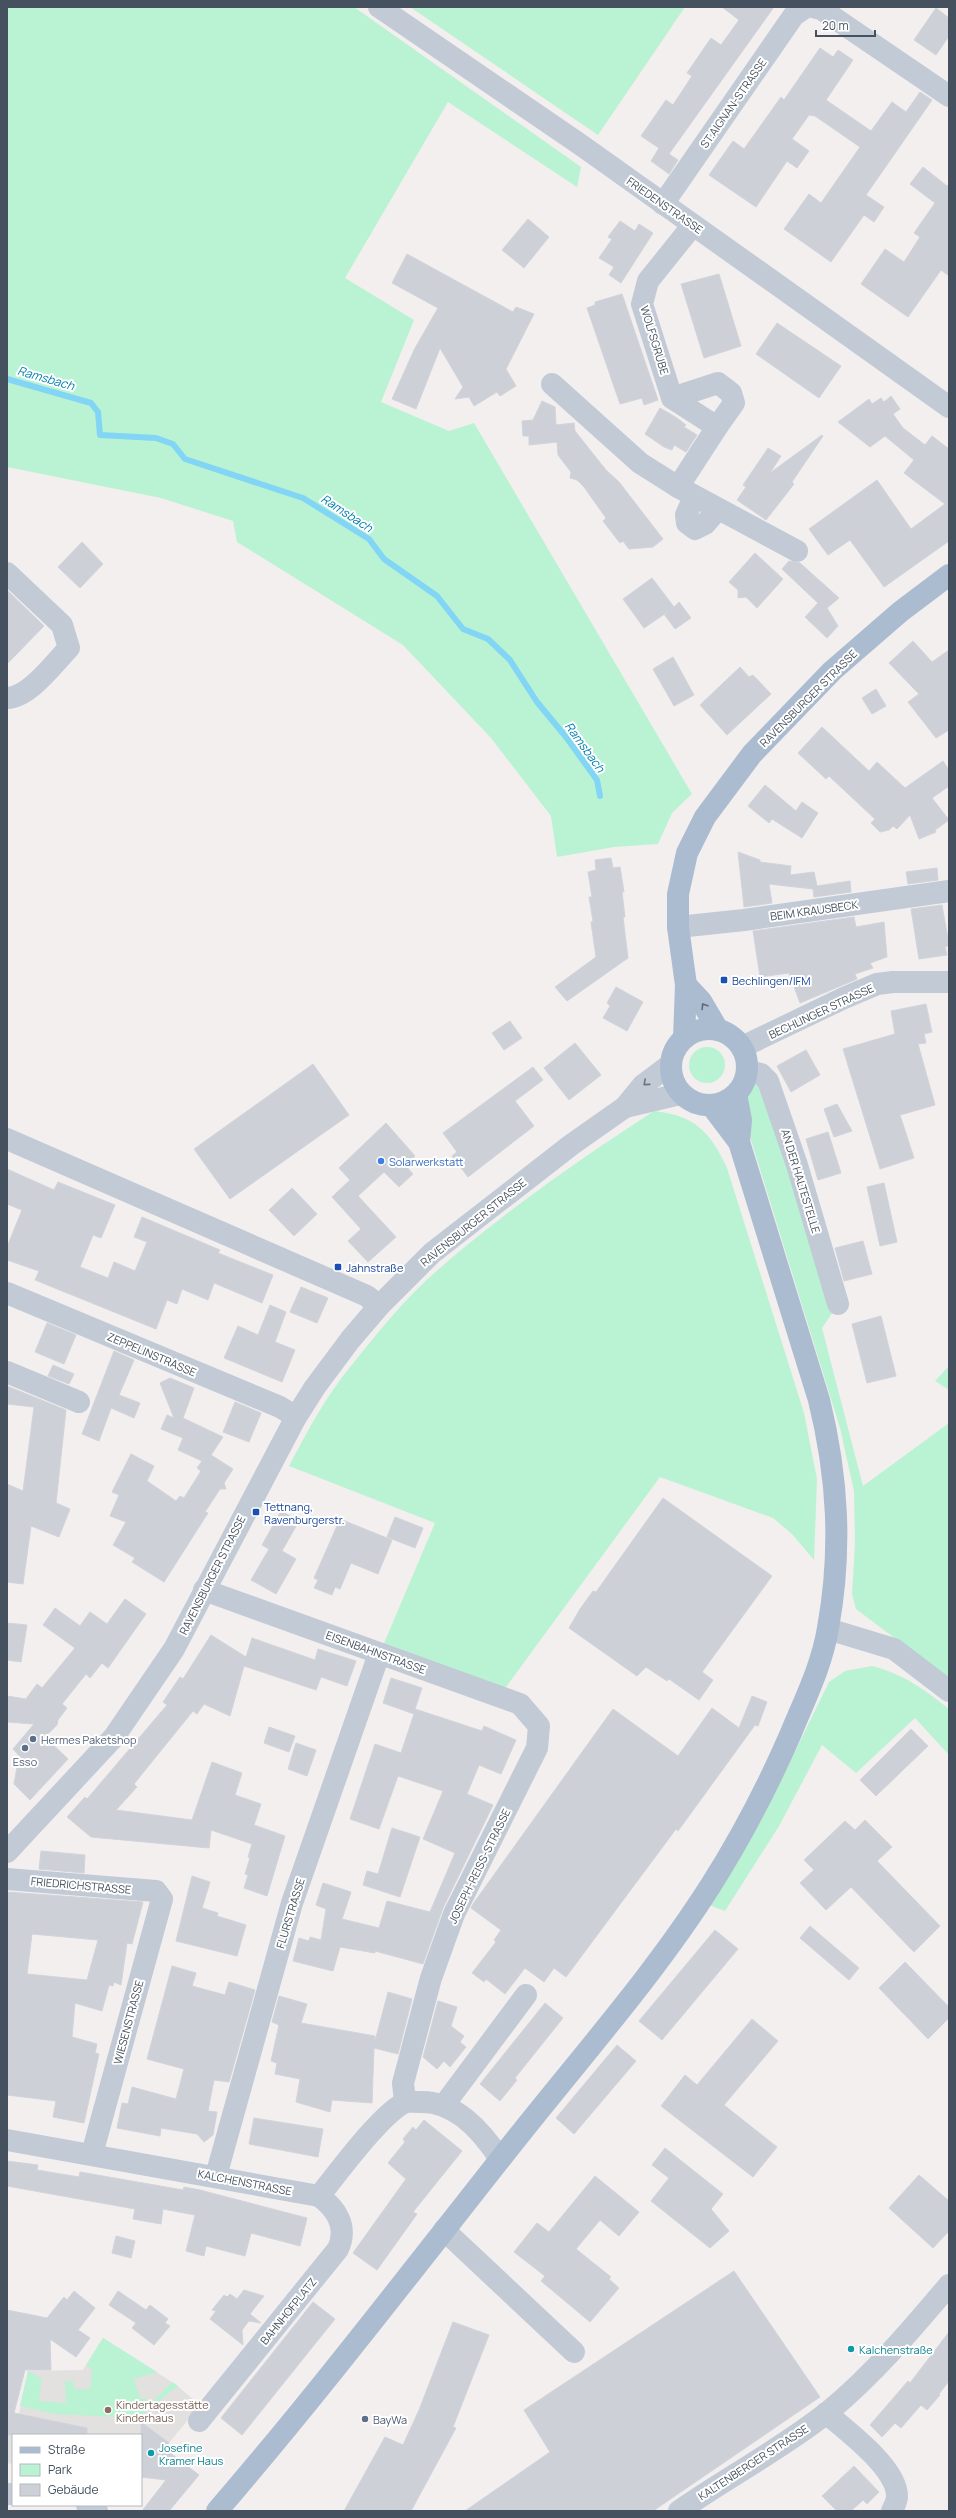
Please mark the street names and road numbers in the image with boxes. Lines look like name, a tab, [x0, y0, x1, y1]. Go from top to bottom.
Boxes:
street label: ST.AIGNAN-STRASSE	[696, 55, 770, 151]
street label: FRIEDENSTRASSE	[624, 173, 706, 237]
street label: WOLFSGRUBE	[637, 304, 673, 376]
street label: RAVENSBURGER STRASSE	[756, 646, 860, 750]
street label: BEIM KRAUSBECK	[769, 896, 859, 924]
street label: BECHLINGER STRASSE	[766, 980, 876, 1042]
street label: AN DER HALTESTELLE	[778, 1127, 824, 1235]
street label: RAVENSBURGER STRASSE	[417, 1175, 529, 1269]
street label: ZEPPELINSTRASSE	[105, 1328, 199, 1380]
street label: RAVENSBURGER STRASSE	[175, 1513, 249, 1637]
street label: EISENBAHNSTRASSE	[324, 1627, 428, 1677]
street label: JOSEPH-REISS-STRASSE	[445, 1806, 513, 1926]
street label: FRIEDRICHSTRASSE	[30, 1873, 132, 1897]
street label: FLURSTRASSE	[272, 1876, 308, 1950]
street label: WIESENSTRASSE	[110, 1978, 146, 2066]
street label: KALCHENSTRASSE	[197, 2166, 293, 2198]
street label: BAHNHOFPLATZ	[256, 2274, 320, 2347]
street label: KALTENBERGER STRASSE	[695, 2421, 811, 2503]

